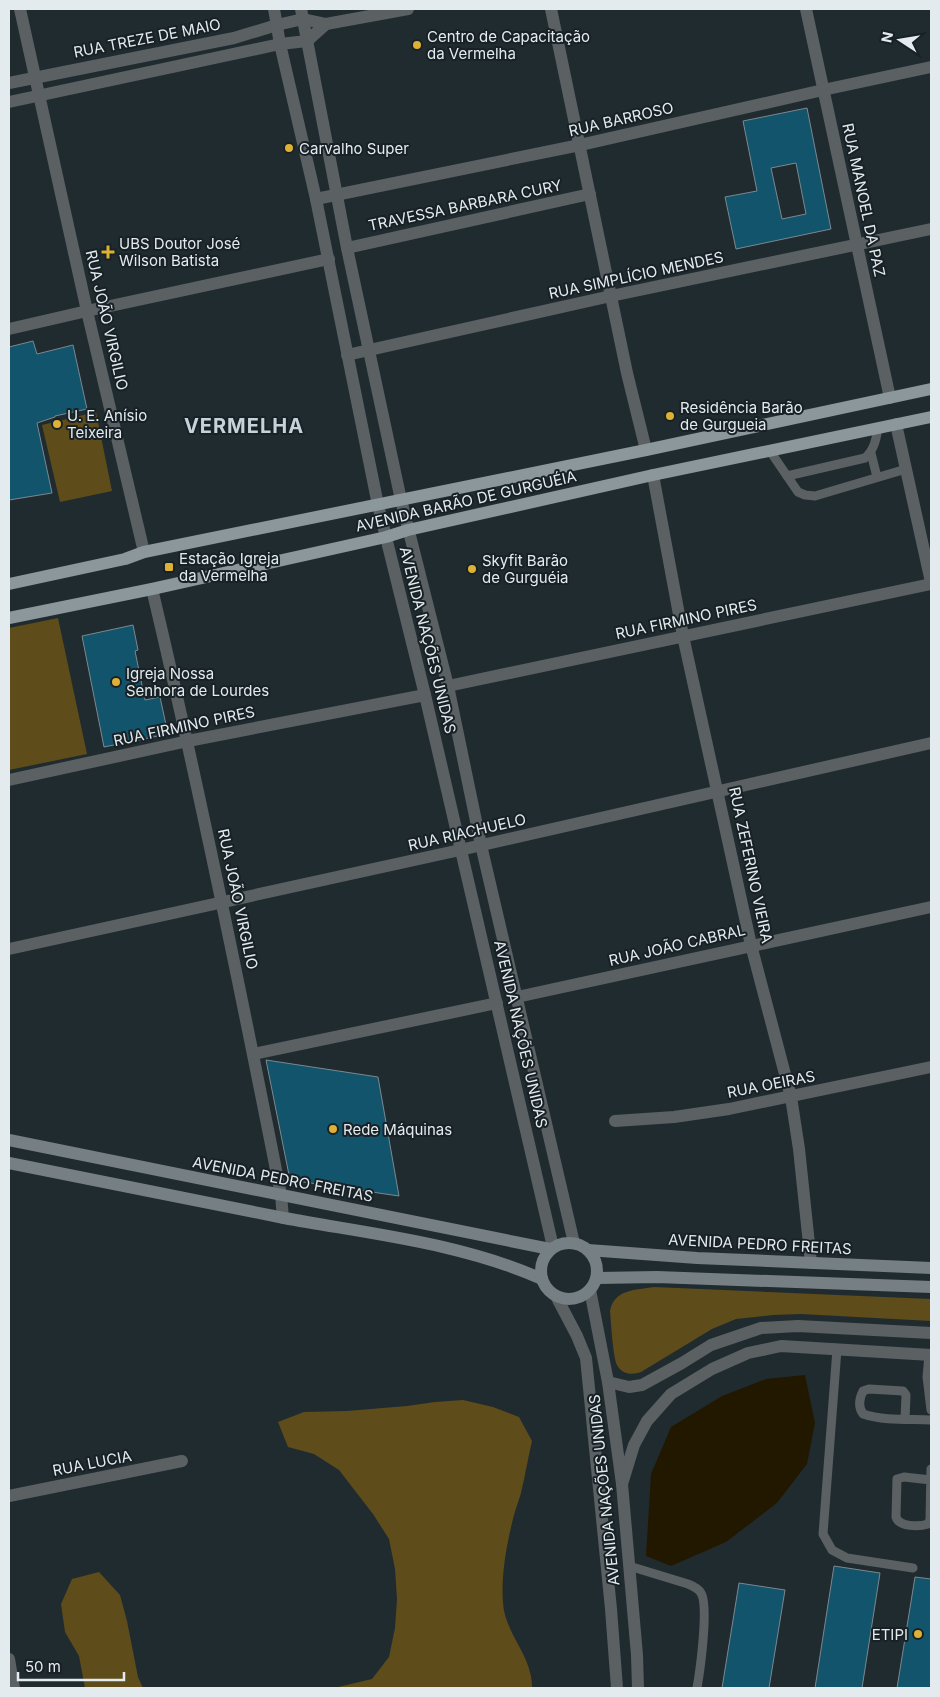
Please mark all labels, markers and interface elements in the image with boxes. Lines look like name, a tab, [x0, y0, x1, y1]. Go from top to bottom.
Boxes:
street label: RUA TREZE DE MAIO	[72, 14, 222, 62]
north arrow	[875, 15, 925, 65]
place label: Centro de Capacitação da Vermelha	[427, 27, 590, 63]
text: N	[877, 30, 896, 44]
marker: Centro de Capacitação da Vermelha	[411, 39, 423, 51]
street label: RUA BARROSO	[567, 98, 675, 140]
street label: RUA MANOEL DA PAZ	[838, 121, 890, 279]
place label: Carvalho Super	[299, 139, 409, 158]
marker: Carvalho Super	[283, 142, 295, 154]
street label: TRAVESSA BARBARA CURY	[366, 175, 564, 235]
place label: UBS Doutor José Wilson Batista	[119, 234, 240, 270]
marker: UBS Doutor José Wilson Batista	[101, 245, 115, 259]
street label: RUA SIMPLÍCIO MENDES	[547, 247, 725, 303]
street label: RUA JOÃO VIRGILIO	[82, 248, 132, 392]
place label: Residência Barão de Gurgueia	[680, 398, 803, 434]
place label: U. E. Anísio Teixeira	[67, 406, 147, 442]
marker: Residência Barão de Gurgueia	[664, 410, 676, 422]
district label: VERMELHA	[184, 414, 304, 438]
marker: U. E. Anísio Teixeira	[51, 418, 63, 430]
street label: AVENIDA BARÃO DE GURGUÉIA	[354, 466, 578, 536]
street label: AVENIDA NAÇÕES UNIDAS	[396, 545, 460, 735]
place label: Estação Igreja da Vermelha	[179, 549, 279, 585]
place label: Skyfit Barão de Gurguéia	[482, 551, 568, 587]
marker: Estação Igreja da Vermelha	[163, 561, 175, 573]
marker: Skyfit Barão de Gurguéia	[466, 563, 478, 575]
street label: RUA FIRMINO PIRES	[614, 595, 758, 643]
place label: Igreja Nossa Senhora de Lourdes	[126, 664, 269, 700]
marker: Igreja Nossa Senhora de Lourdes	[110, 676, 122, 688]
street label: RUA FIRMINO PIRES	[112, 702, 256, 750]
street label: RUA ZEFERINO VIEIRA	[725, 785, 777, 945]
street label: RUA RIACHUELO	[406, 809, 528, 855]
street label: RUA JOÃO VIRGILIO	[214, 827, 262, 971]
street label: RUA JOÃO CABRAL	[607, 920, 747, 970]
street label: AVENIDA NAÇÕES UNIDAS	[490, 938, 552, 1130]
street label: RUA OEIRAS	[725, 1066, 817, 1102]
place label: Rede Máquinas	[343, 1120, 452, 1139]
marker: Rede Máquinas	[327, 1123, 339, 1135]
street label: AVENIDA PEDRO FREITAS	[191, 1152, 375, 1206]
street label: AVENIDA PEDRO FREITAS	[668, 1230, 852, 1258]
street label: AVENIDA NAÇÕES UNIDAS	[585, 1393, 623, 1587]
street label: RUA LUCIA	[51, 1446, 133, 1480]
place label: ETIPI	[872, 1625, 908, 1644]
marker: ETIPI	[912, 1628, 924, 1640]
scale bar	[18, 1650, 124, 1682]
text: 50 m	[25, 1657, 61, 1676]

